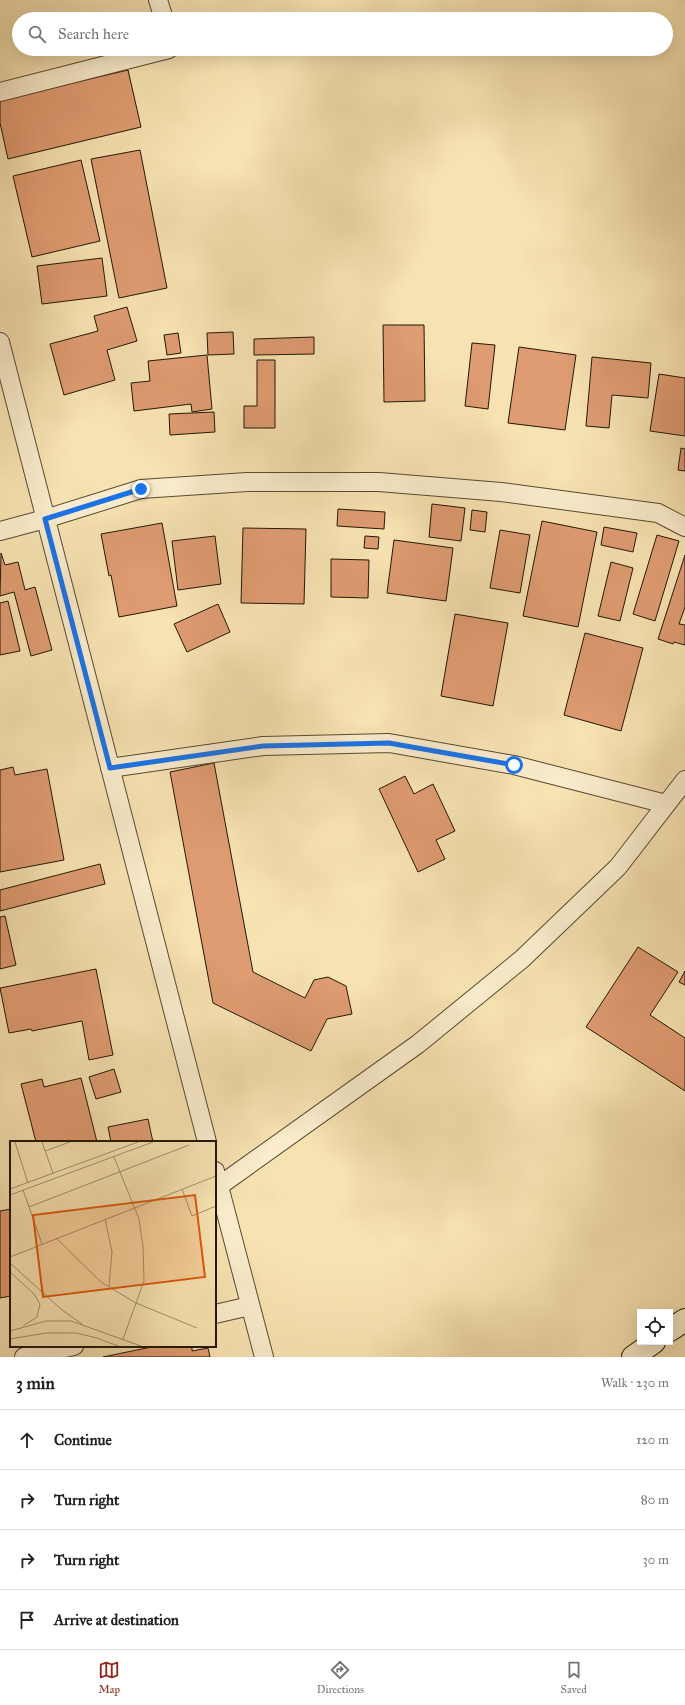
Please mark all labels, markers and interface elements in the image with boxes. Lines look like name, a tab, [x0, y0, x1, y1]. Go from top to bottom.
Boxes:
search box	[12, 12, 673, 56]
icon: search	[26, 23, 48, 45]
text: Search here	[58, 25, 129, 43]
route end	[132, 480, 150, 498]
route start	[505, 756, 523, 774]
inset map	[10, 1141, 216, 1347]
map controls	[637, 1309, 673, 1345]
button: locate	[637, 1309, 673, 1345]
text: 3 min	[16, 1373, 55, 1394]
text: Walk · 230 m	[601, 1375, 669, 1391]
icon: ahead	[16, 1429, 38, 1451]
text: Continue	[54, 1431, 112, 1449]
text: 120 m	[636, 1432, 669, 1448]
icon: right	[16, 1489, 38, 1511]
text: Turn right	[54, 1491, 119, 1509]
text: 80 m	[641, 1492, 669, 1508]
icon: right	[16, 1549, 38, 1571]
text: Turn right	[54, 1551, 119, 1569]
text: 30 m	[643, 1552, 669, 1568]
icon: arrive	[16, 1609, 38, 1631]
text: Arrive at destination	[54, 1611, 179, 1629]
tab: Map	[98, 1659, 120, 1696]
tab: Directions	[317, 1659, 364, 1696]
tab: Saved	[561, 1659, 587, 1696]

